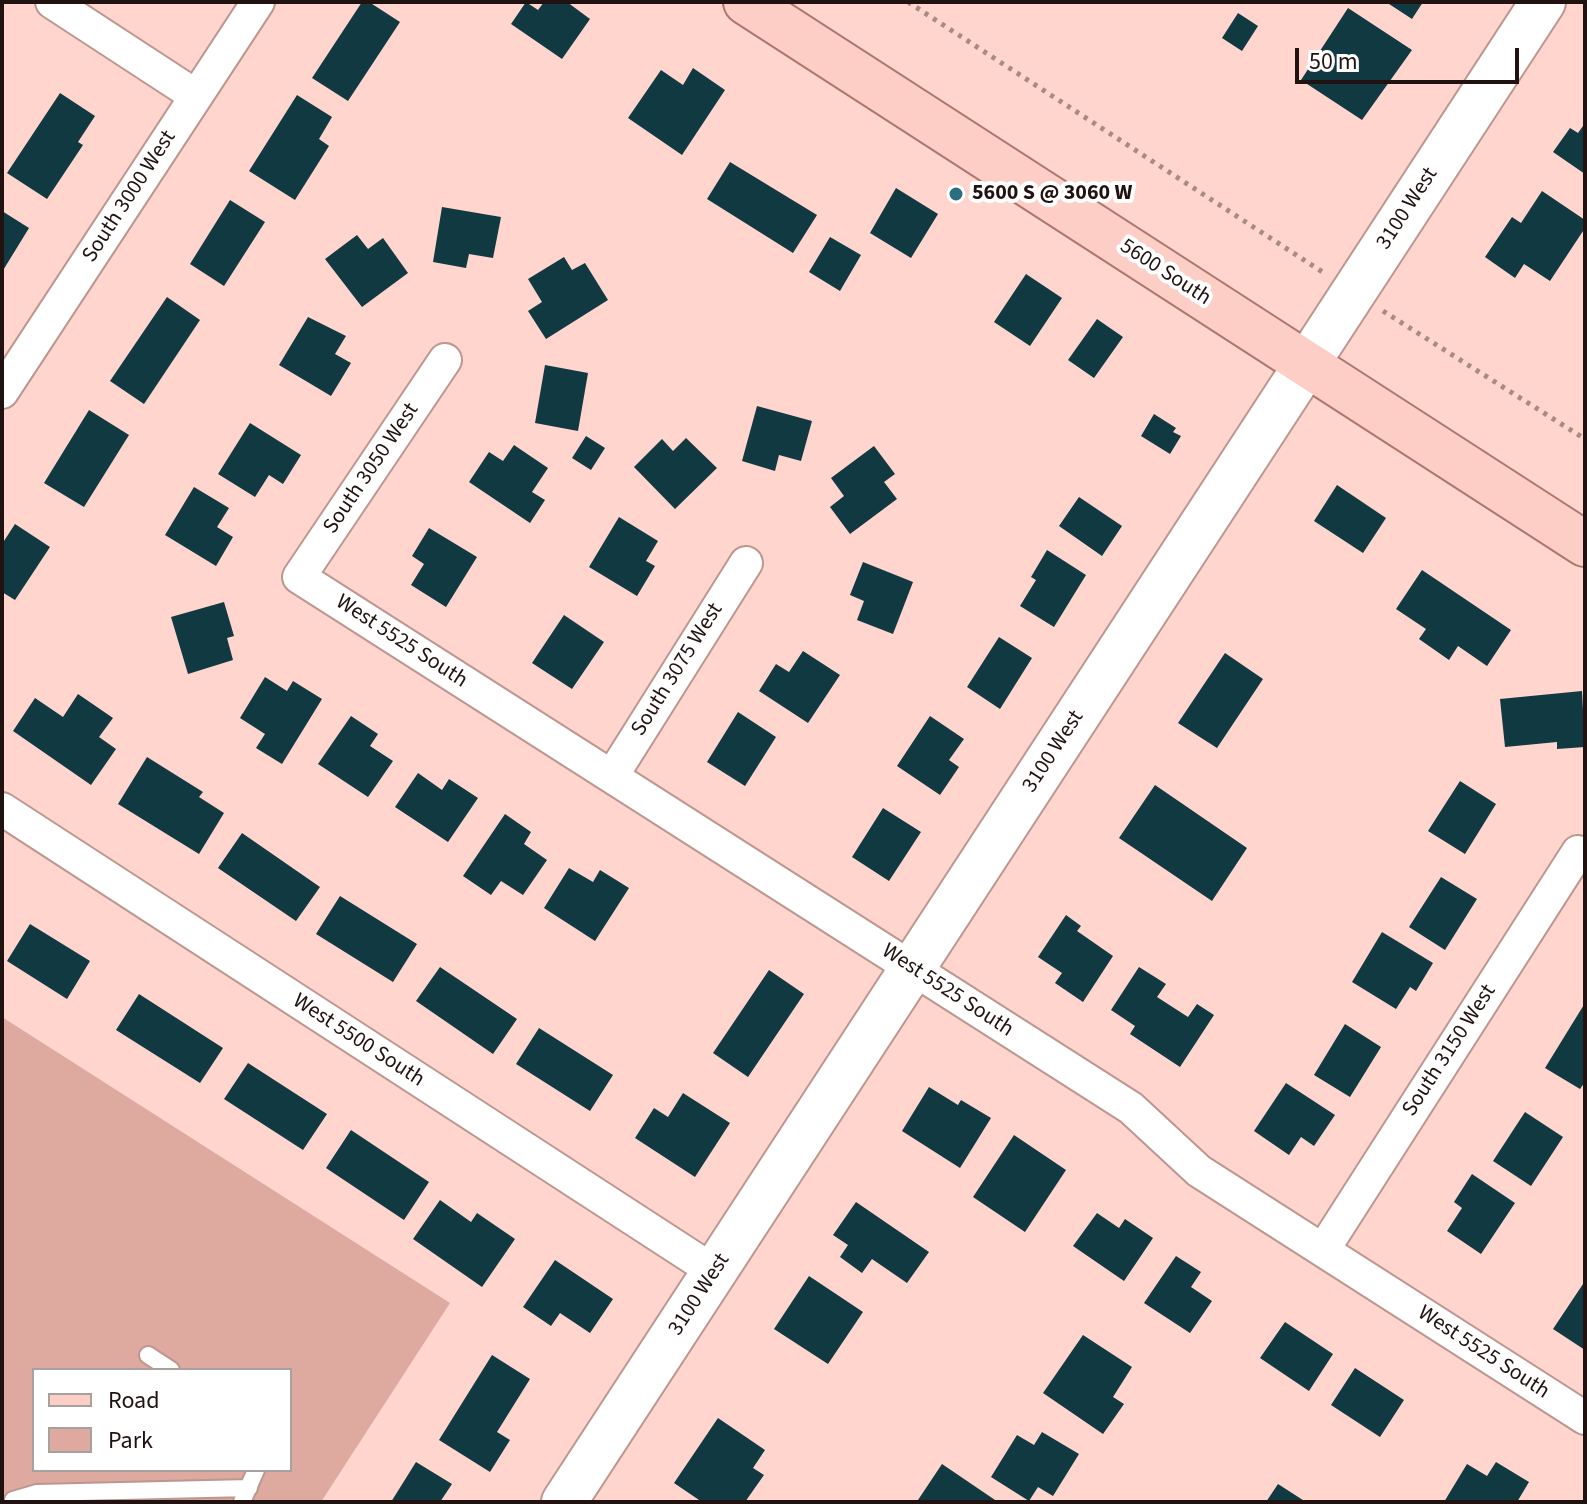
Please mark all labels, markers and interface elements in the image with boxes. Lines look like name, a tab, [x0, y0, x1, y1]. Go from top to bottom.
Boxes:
scale bar	[1299, 32, 1523, 82]
text: 50 m	[1309, 44, 1358, 79]
street label: South 3000 West	[78, 126, 182, 268]
street label: 3100 West	[1372, 163, 1444, 255]
place label: 5600 S @ 3060 W	[972, 181, 1132, 207]
marker: 5600 S @ 3060 W	[947, 185, 965, 203]
street label: 5600 South	[1115, 234, 1215, 312]
street label: South 3050 West	[319, 399, 425, 539]
street label: West 5525 South	[330, 590, 472, 694]
street label: South 3075 West	[627, 599, 729, 741]
street label: 3100 West	[1018, 706, 1090, 798]
street label: West 5525 South	[876, 939, 1018, 1043]
street label: South 3150 West	[1398, 980, 1502, 1122]
street label: West 5500 South	[287, 989, 429, 1093]
street label: 3100 West	[664, 1249, 736, 1341]
street label: West 5525 South	[1412, 1301, 1554, 1405]
legend	[32, 1368, 292, 1472]
text: Road	[108, 1383, 160, 1418]
text: Park	[108, 1423, 153, 1458]

